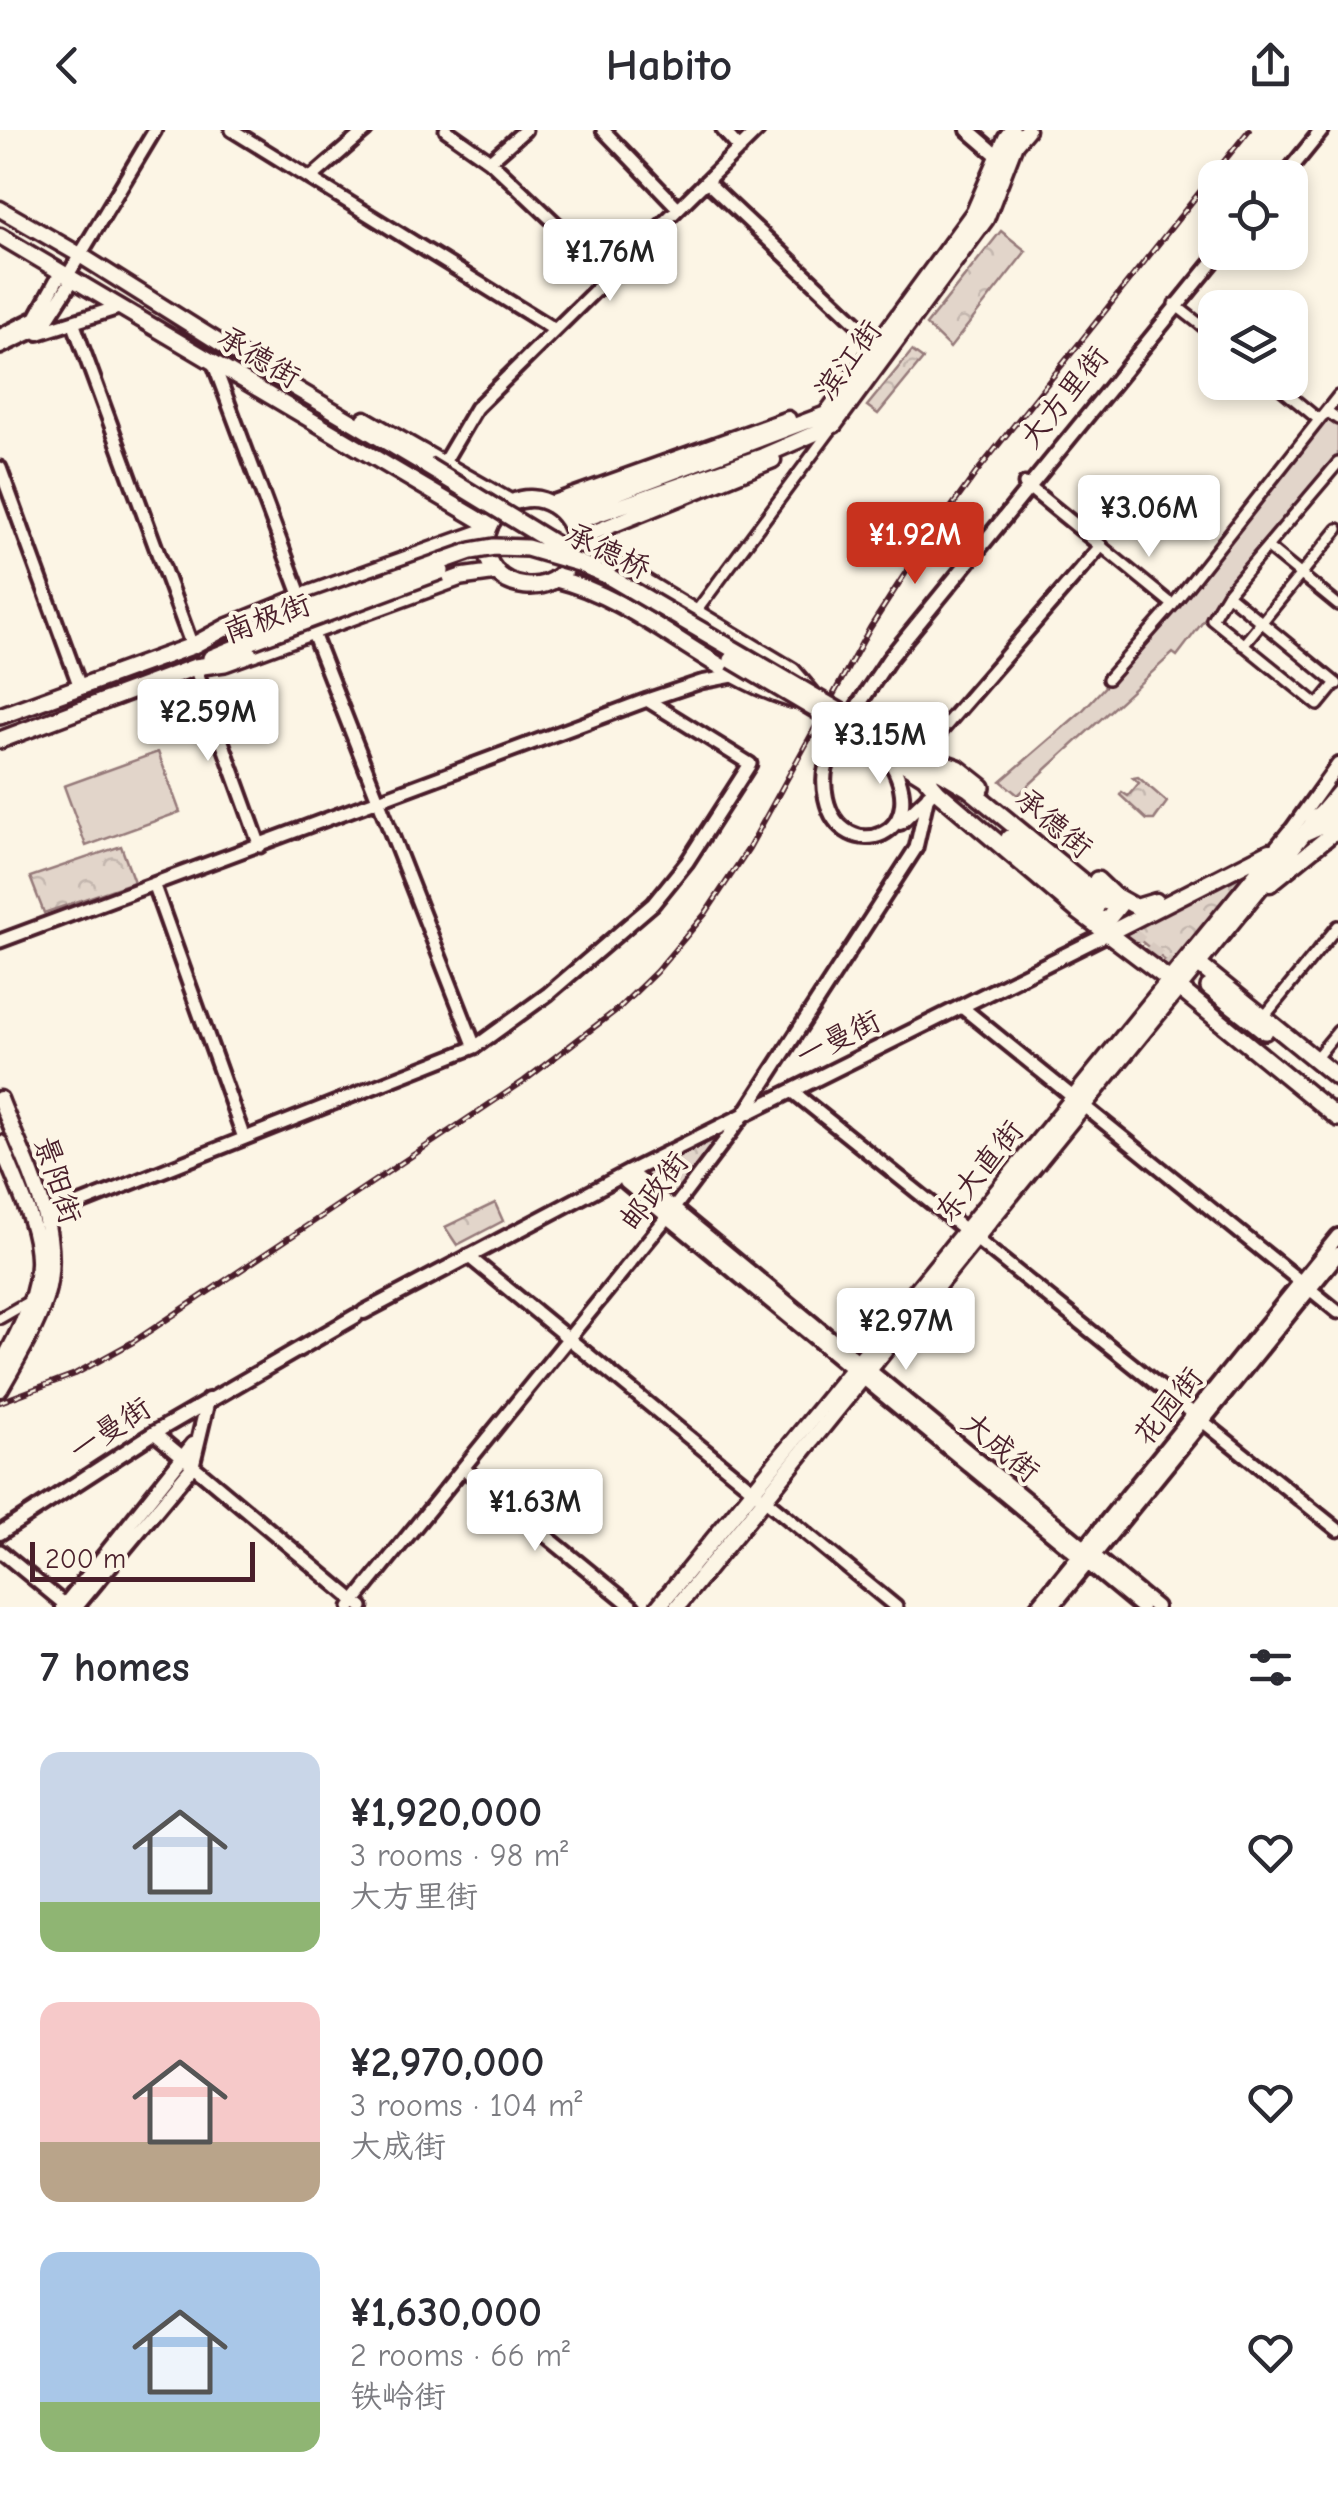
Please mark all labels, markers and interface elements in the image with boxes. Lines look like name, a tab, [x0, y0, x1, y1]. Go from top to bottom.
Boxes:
icon: back	[40, 38, 95, 93]
icon: share	[1243, 38, 1298, 93]
text: Habito	[606, 39, 732, 91]
map controls	[1198, 160, 1308, 400]
button: locate	[1198, 160, 1308, 270]
pin: ¥1.76M	[529, 219, 691, 304]
text: ¥1.76M	[565, 233, 655, 270]
button: layers	[1198, 290, 1308, 400]
street label: 滨江街	[808, 314, 889, 407]
street label: 承德街	[211, 319, 306, 396]
street label: 大方里街	[1013, 340, 1116, 455]
pin: ¥3.06M	[1068, 475, 1230, 560]
text: ¥3.06M	[1100, 489, 1198, 526]
pin: ¥1.92M	[834, 502, 996, 587]
text: ¥1.92M	[869, 516, 961, 553]
street label: 承德桥	[560, 517, 656, 586]
street label: 南极街	[219, 587, 315, 650]
pin: ¥2.59M	[127, 679, 289, 764]
text: ¥2.59M	[160, 693, 257, 730]
pin: ¥3.15M	[799, 702, 961, 787]
text: ¥3.15M	[834, 716, 926, 753]
street label: 承德街	[1008, 781, 1099, 866]
street label: 一曼街	[790, 1003, 886, 1074]
street label: 东大直街	[928, 1114, 1031, 1229]
street label: 景阳街	[27, 1132, 88, 1228]
street label: 邮政街	[613, 1145, 696, 1238]
pin: ¥2.97M	[825, 1288, 987, 1373]
text: ¥2.97M	[859, 1302, 953, 1339]
street label: 花园街	[1126, 1360, 1210, 1452]
street label: 一曼街	[63, 1390, 158, 1469]
street label: 大成街	[955, 1405, 1046, 1490]
pin: ¥1.63M	[454, 1469, 616, 1554]
text: ¥1.63M	[489, 1483, 581, 1520]
scale bar	[30, 1537, 255, 1582]
text: 200 m	[45, 1543, 126, 1575]
icon: filters	[1243, 1640, 1298, 1695]
text: 7 homes	[40, 1643, 190, 1692]
text: ¥1,920,000	[350, 1788, 542, 1837]
icon: home	[120, 1792, 240, 1912]
icon: heart	[1243, 1825, 1298, 1880]
text: 3 rooms · 98 m²	[350, 1837, 568, 1874]
text: 大方里街	[350, 1878, 478, 1915]
text: ¥2,970,000	[350, 2038, 545, 2087]
icon: home	[120, 2042, 240, 2162]
icon: heart	[1243, 2075, 1298, 2130]
text: 3 rooms · 104 m²	[350, 2087, 582, 2124]
text: 大成街	[350, 2128, 446, 2165]
text: ¥1,630,000	[350, 2288, 542, 2337]
icon: home	[120, 2292, 240, 2412]
icon: heart	[1243, 2325, 1298, 2380]
text: 2 rooms · 66 m²	[350, 2337, 570, 2374]
text: 铁岭街	[350, 2378, 446, 2415]

